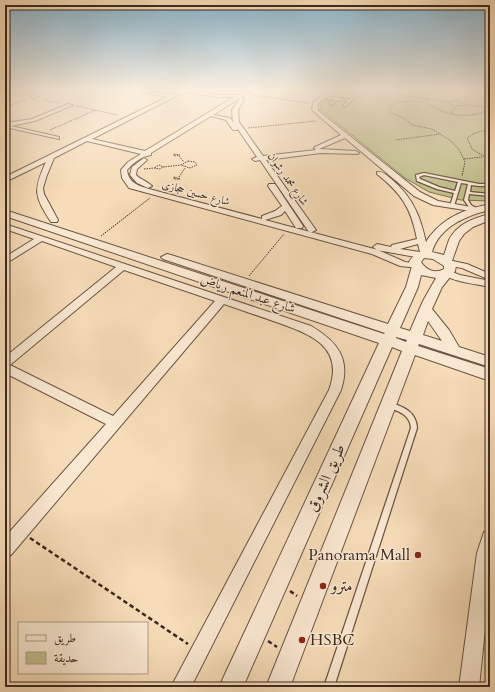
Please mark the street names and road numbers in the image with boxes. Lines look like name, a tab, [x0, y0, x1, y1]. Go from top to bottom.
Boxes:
street label: شارع محمد رشوان	[263, 150, 312, 210]
street label: شارع حسين حجازى	[160, 177, 232, 211]
street label: شارع عبد المنعم رياض	[197, 270, 298, 321]
street label: طريق الشروق	[301, 441, 351, 515]

